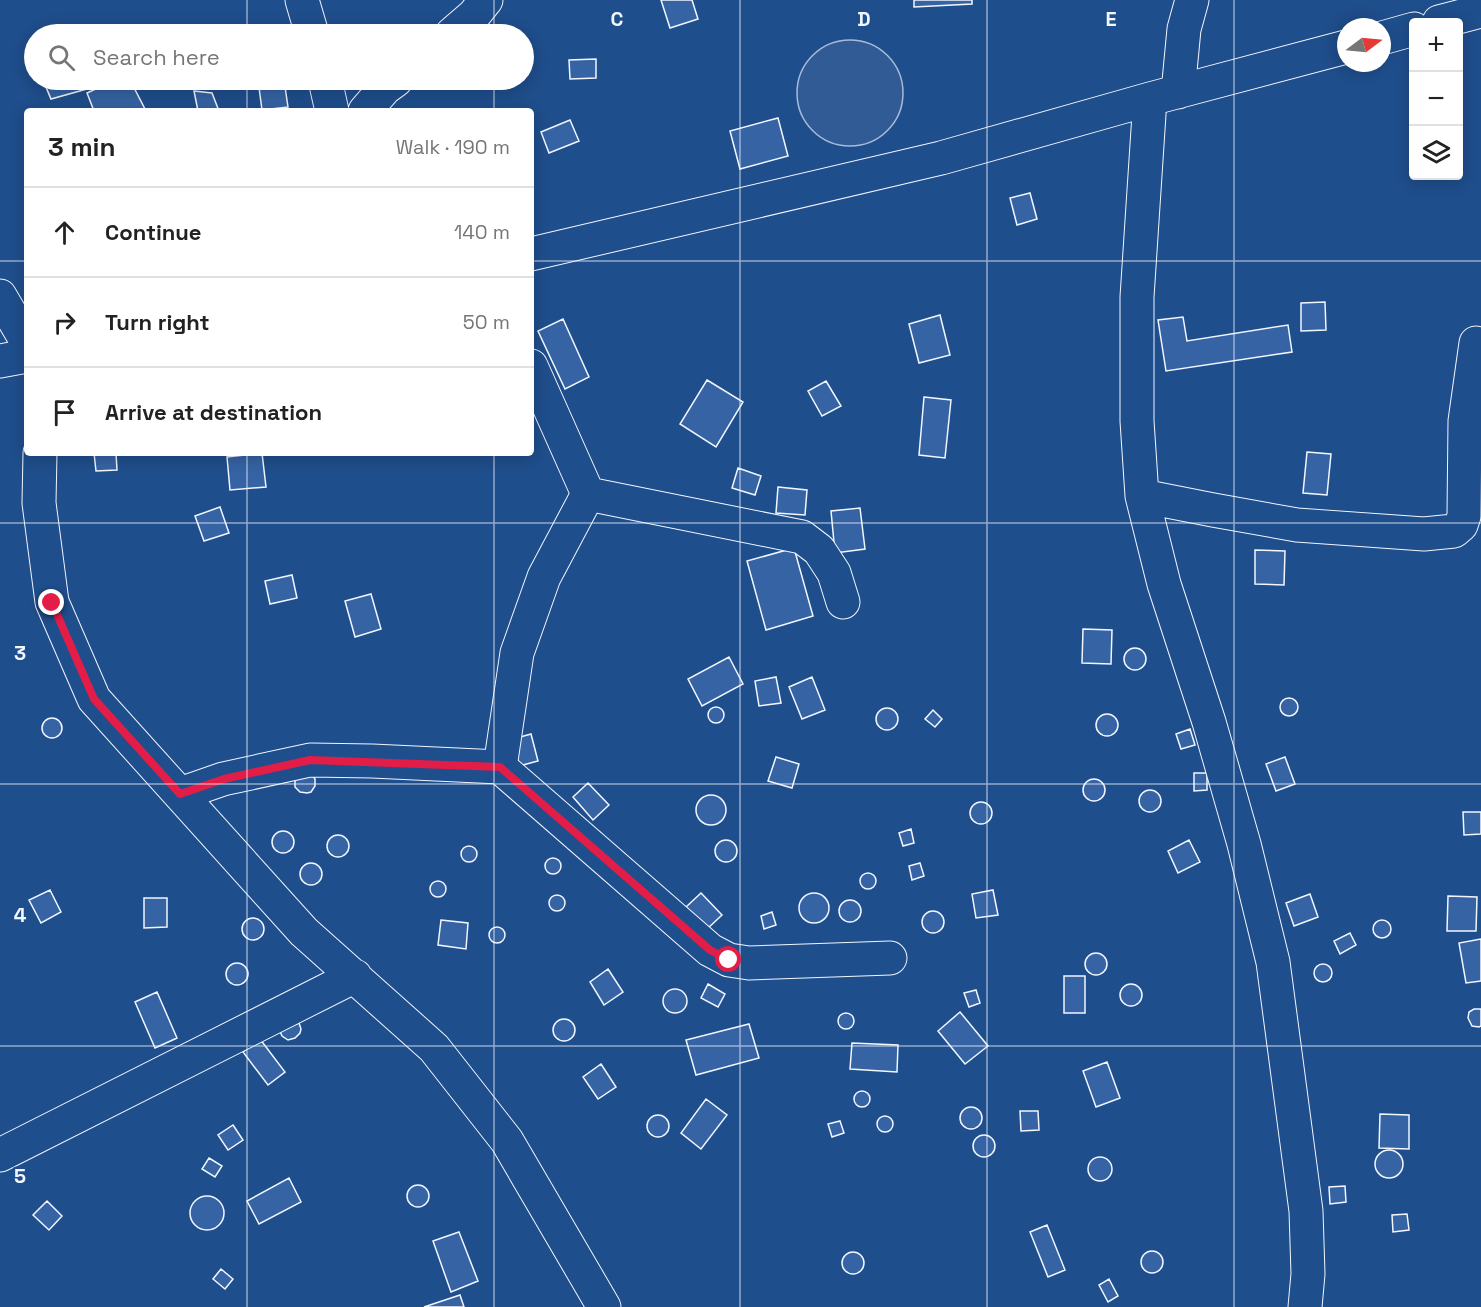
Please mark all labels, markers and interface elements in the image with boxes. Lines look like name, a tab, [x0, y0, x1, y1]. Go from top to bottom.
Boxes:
text: C	[611, 6, 624, 32]
text: D	[857, 6, 871, 32]
text: E	[1105, 6, 1117, 32]
north arrow	[1337, 18, 1391, 72]
map controls	[1409, 18, 1463, 180]
button: +	[1409, 18, 1463, 72]
search box	[24, 24, 534, 90]
icon: search	[45, 41, 78, 74]
text: Search here	[93, 43, 220, 71]
button: −	[1409, 72, 1463, 126]
button: layers	[1409, 126, 1463, 180]
text: 3 min	[48, 130, 116, 164]
text: Walk · 190 m	[396, 134, 510, 160]
icon: ahead	[48, 216, 81, 249]
text: Continue	[105, 218, 201, 246]
text: 140 m	[454, 219, 510, 245]
icon: right	[48, 306, 81, 339]
text: Turn right	[105, 308, 210, 336]
text: 50 m	[463, 309, 510, 335]
icon: arrive	[48, 396, 81, 429]
text: Arrive at destination	[105, 398, 322, 426]
route end	[38, 589, 64, 615]
text: 3	[14, 640, 26, 666]
text: 4	[14, 902, 27, 928]
route start	[715, 946, 741, 972]
text: 5	[14, 1163, 26, 1189]

